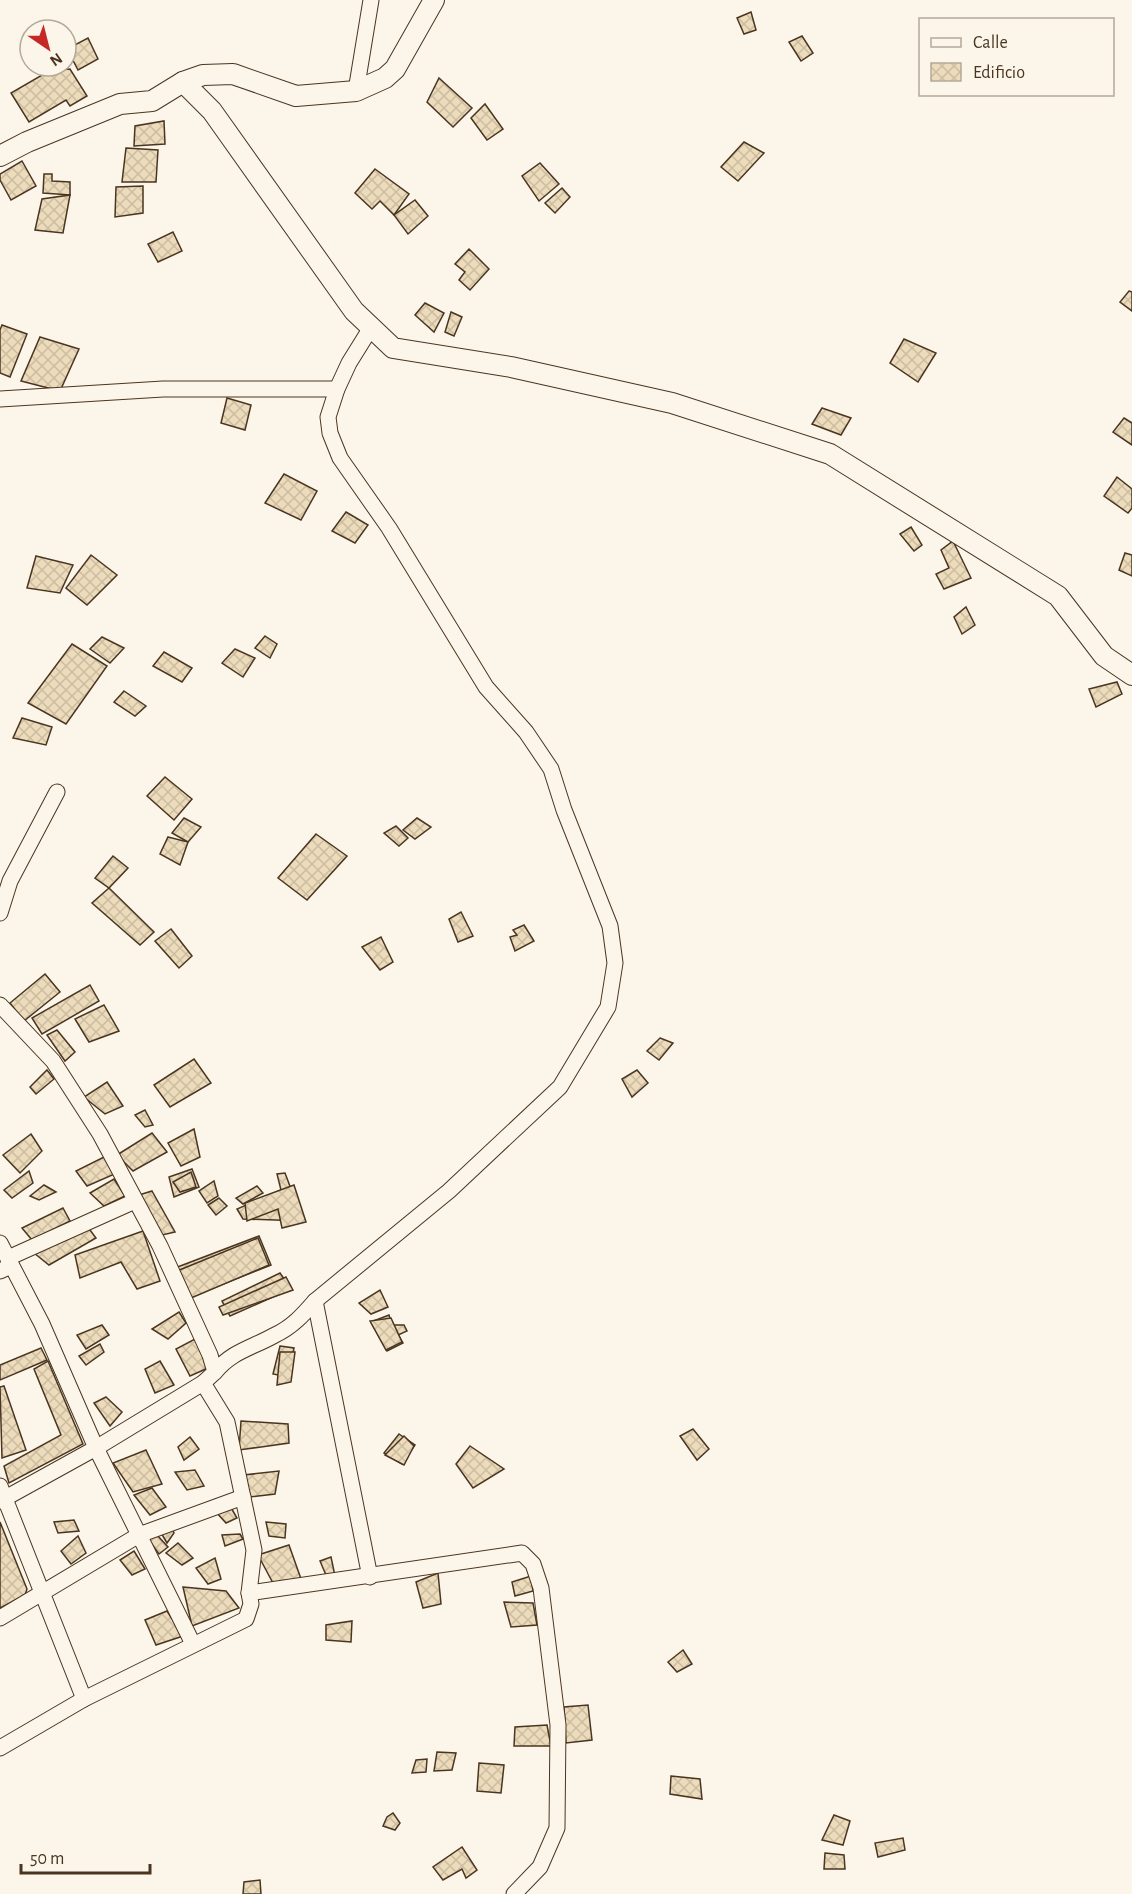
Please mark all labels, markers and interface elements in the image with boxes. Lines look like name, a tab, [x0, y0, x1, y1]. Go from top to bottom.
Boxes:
north arrow	[18, 18, 78, 78]
legend	[919, 18, 1114, 96]
text: Calle	[973, 34, 1008, 52]
text: N	[47, 50, 65, 69]
text: Edificio	[973, 64, 1025, 82]
scale bar	[21, 1837, 150, 1875]
text: 50 m	[30, 1850, 64, 1868]

